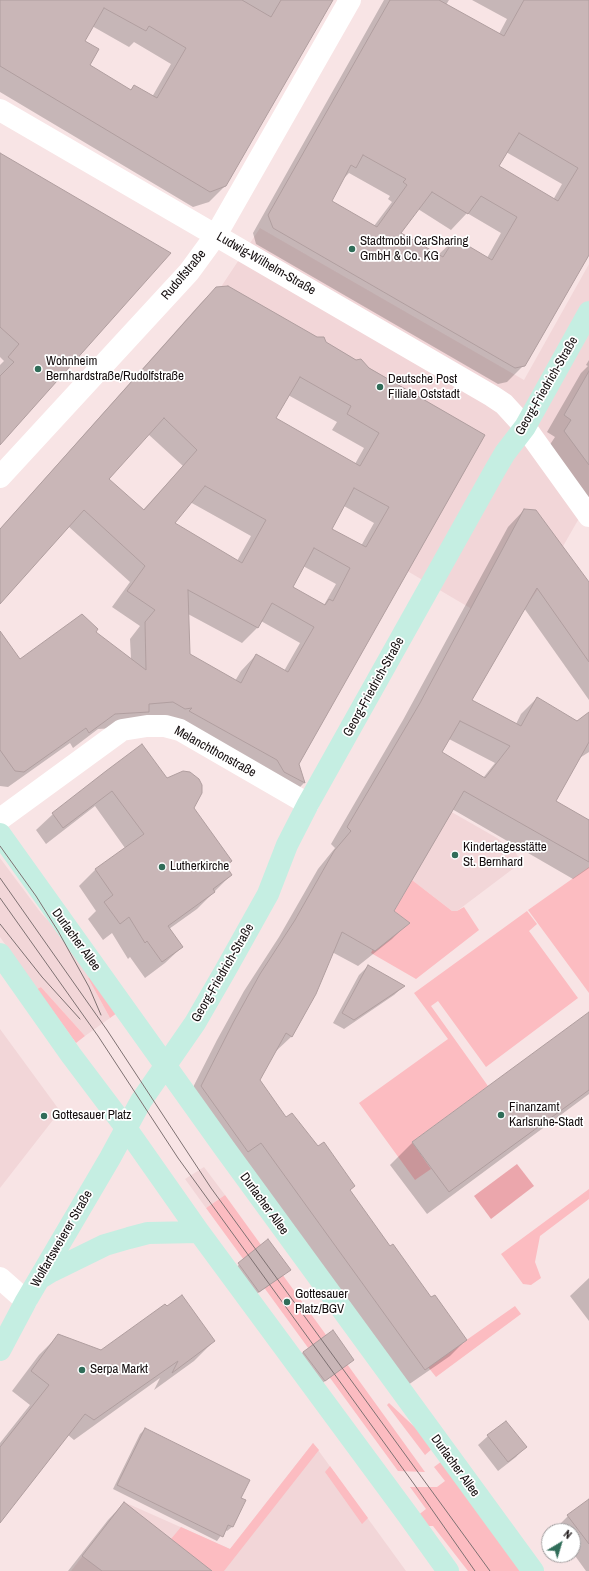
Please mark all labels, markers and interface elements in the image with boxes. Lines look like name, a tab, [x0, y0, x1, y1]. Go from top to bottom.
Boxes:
street label: Ludwig-Wilhelm-Straße	[214, 229, 318, 299]
place label: Stadtmobil CarSharing GmbH & Co. KG	[360, 234, 468, 265]
marker: Stadtmobil CarSharing GmbH & Co. KG	[347, 244, 357, 254]
street label: Rudolfstraße	[158, 247, 210, 303]
street label: Georg-Friedrich-Straße	[512, 334, 582, 438]
place label: Wohnheim Bernhardstraße/Rudolfstraße	[46, 354, 184, 385]
marker: Wohnheim Bernhardstraße/Rudolfstraße	[33, 364, 43, 374]
place label: Deutsche Post Filiale Oststadt	[388, 372, 460, 403]
marker: Deutsche Post Filiale Oststadt	[375, 382, 385, 392]
street label: Georg-Friedrich-Straße	[340, 635, 408, 739]
street label: Melanchthonstraße	[171, 723, 259, 781]
place label: Kindertagesstätte St. Bernhard	[463, 840, 547, 871]
marker: Kindertagesstätte St. Bernhard	[450, 850, 460, 860]
place label: Lutherkirche	[170, 859, 229, 875]
marker: Lutherkirche	[157, 862, 167, 872]
street label: Durlacher Allee	[48, 906, 104, 974]
street label: Georg-Friedrich-Straße	[188, 921, 258, 1025]
place label: Finanzamt Karlsruhe-Stadt	[509, 1100, 583, 1131]
place label: Gottesauer Platz	[52, 1108, 131, 1124]
marker: Finanzamt Karlsruhe-Stadt	[496, 1110, 506, 1120]
marker: Gottesauer Platz	[39, 1111, 49, 1121]
street label: Durlacher Allee	[236, 1170, 292, 1238]
street label: Wolfartsweierer Straße	[28, 1188, 96, 1290]
place label: Gottesauer Platz/BGV	[295, 1287, 348, 1318]
marker: Gottesauer Platz/BGV	[282, 1297, 292, 1307]
place label: Serpa Markt	[90, 1362, 148, 1378]
marker: Serpa Markt	[77, 1365, 87, 1375]
street label: Durlacher Allee	[427, 1432, 483, 1500]
north arrow	[541, 1523, 581, 1563]
text: N	[561, 1527, 575, 1542]

